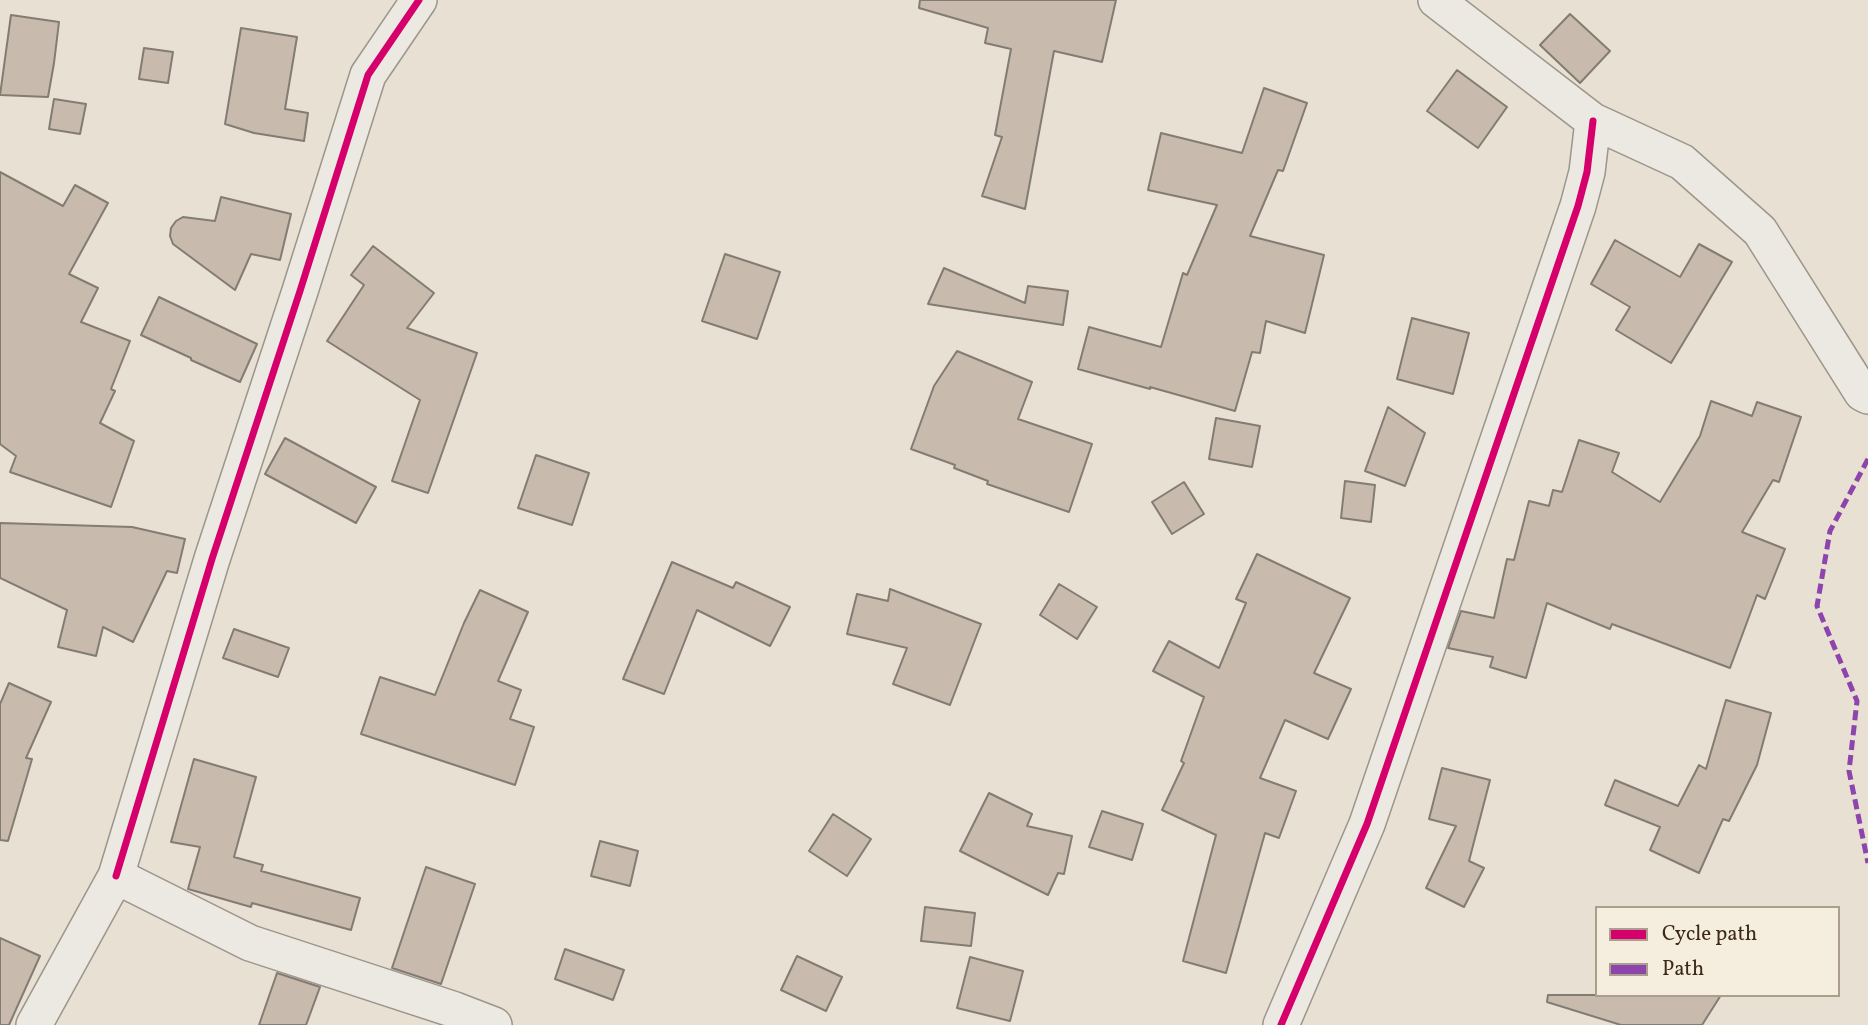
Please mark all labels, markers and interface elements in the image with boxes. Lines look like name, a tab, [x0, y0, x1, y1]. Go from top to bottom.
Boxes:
legend	[1595, 906, 1840, 997]
text: Cycle path	[1662, 920, 1757, 949]
text: Path	[1662, 955, 1704, 984]

